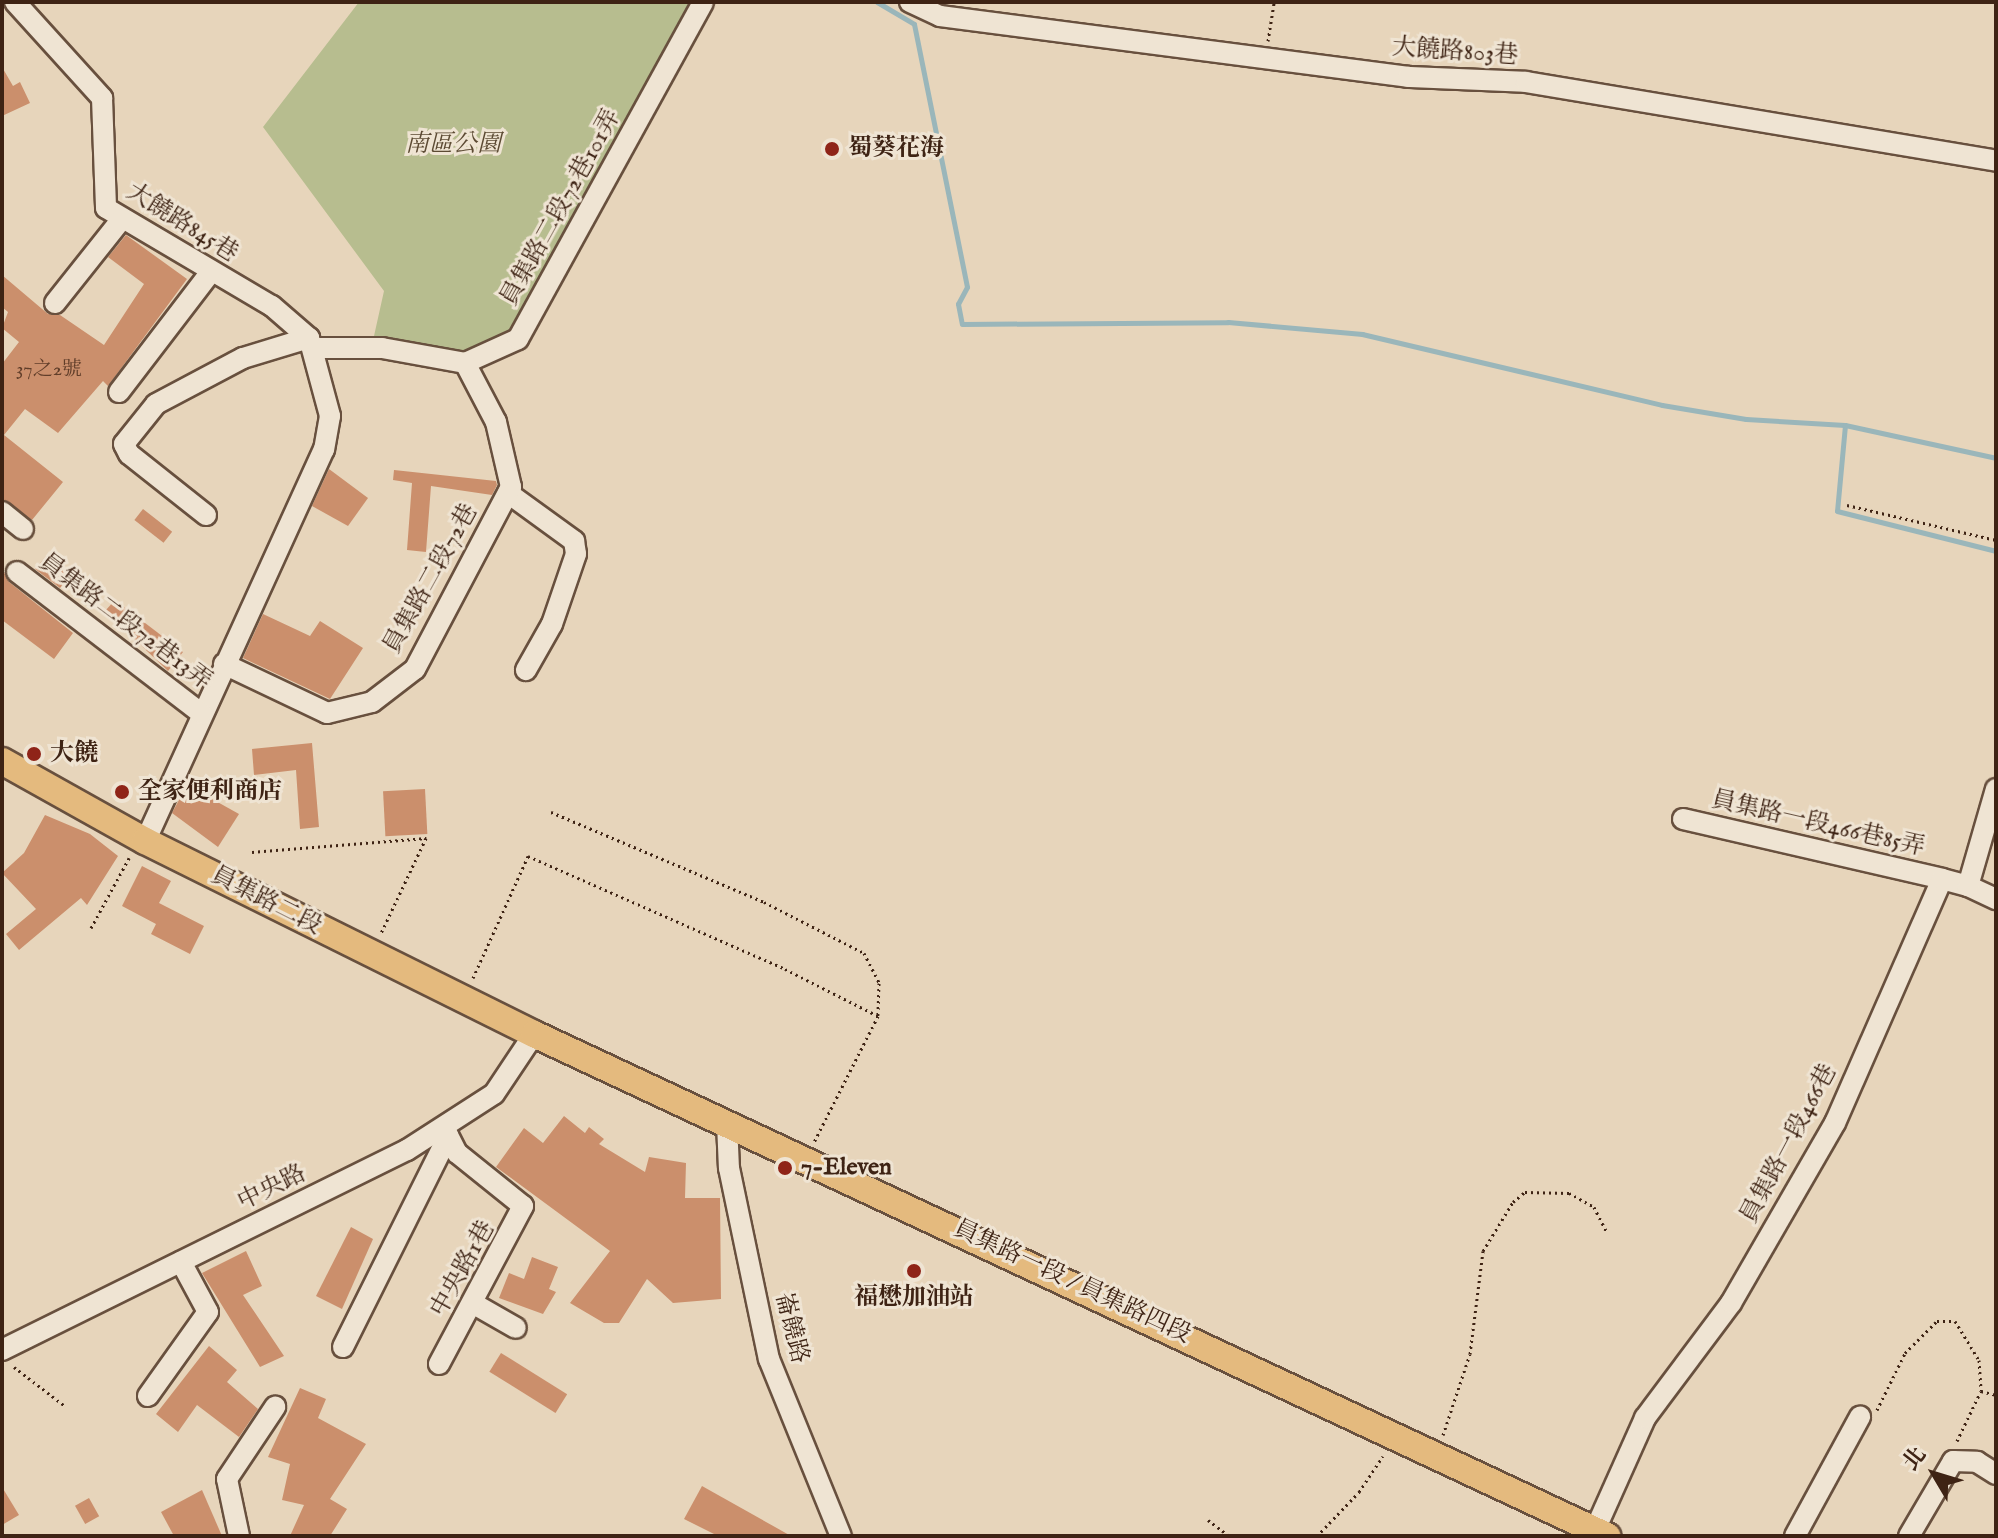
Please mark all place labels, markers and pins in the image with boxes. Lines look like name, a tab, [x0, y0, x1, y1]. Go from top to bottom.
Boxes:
place label: 蜀葵花海	[848, 135, 944, 163]
marker: 蜀葵花海	[823, 140, 841, 158]
place label: 大饒	[50, 740, 98, 768]
marker: 大饒	[25, 745, 43, 763]
place label: 全家便利商店	[138, 778, 282, 806]
marker: 全家便利商店	[113, 783, 131, 801]
place label: 7-Eleven	[801, 1154, 892, 1182]
marker: 7-Eleven	[776, 1159, 794, 1177]
marker: 福懋加油站	[905, 1262, 923, 1280]
place label: 福懋加油站	[854, 1284, 974, 1312]

